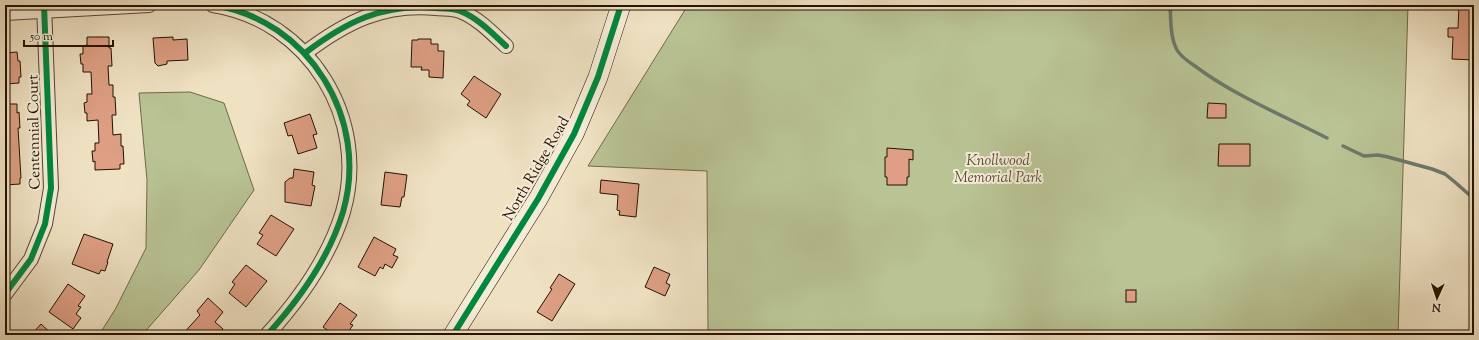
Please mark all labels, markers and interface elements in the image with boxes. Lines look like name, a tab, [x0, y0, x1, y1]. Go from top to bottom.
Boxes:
scale bar	[24, 22, 113, 48]
text: 50 m	[29, 28, 53, 46]
street label: Centennial Court	[23, 74, 47, 190]
street label: North Ridge Road	[499, 113, 576, 225]
park label: Knollwood Memorial Park	[954, 151, 1042, 189]
north arrow	[1417, 278, 1457, 318]
text: N	[1432, 299, 1442, 315]

